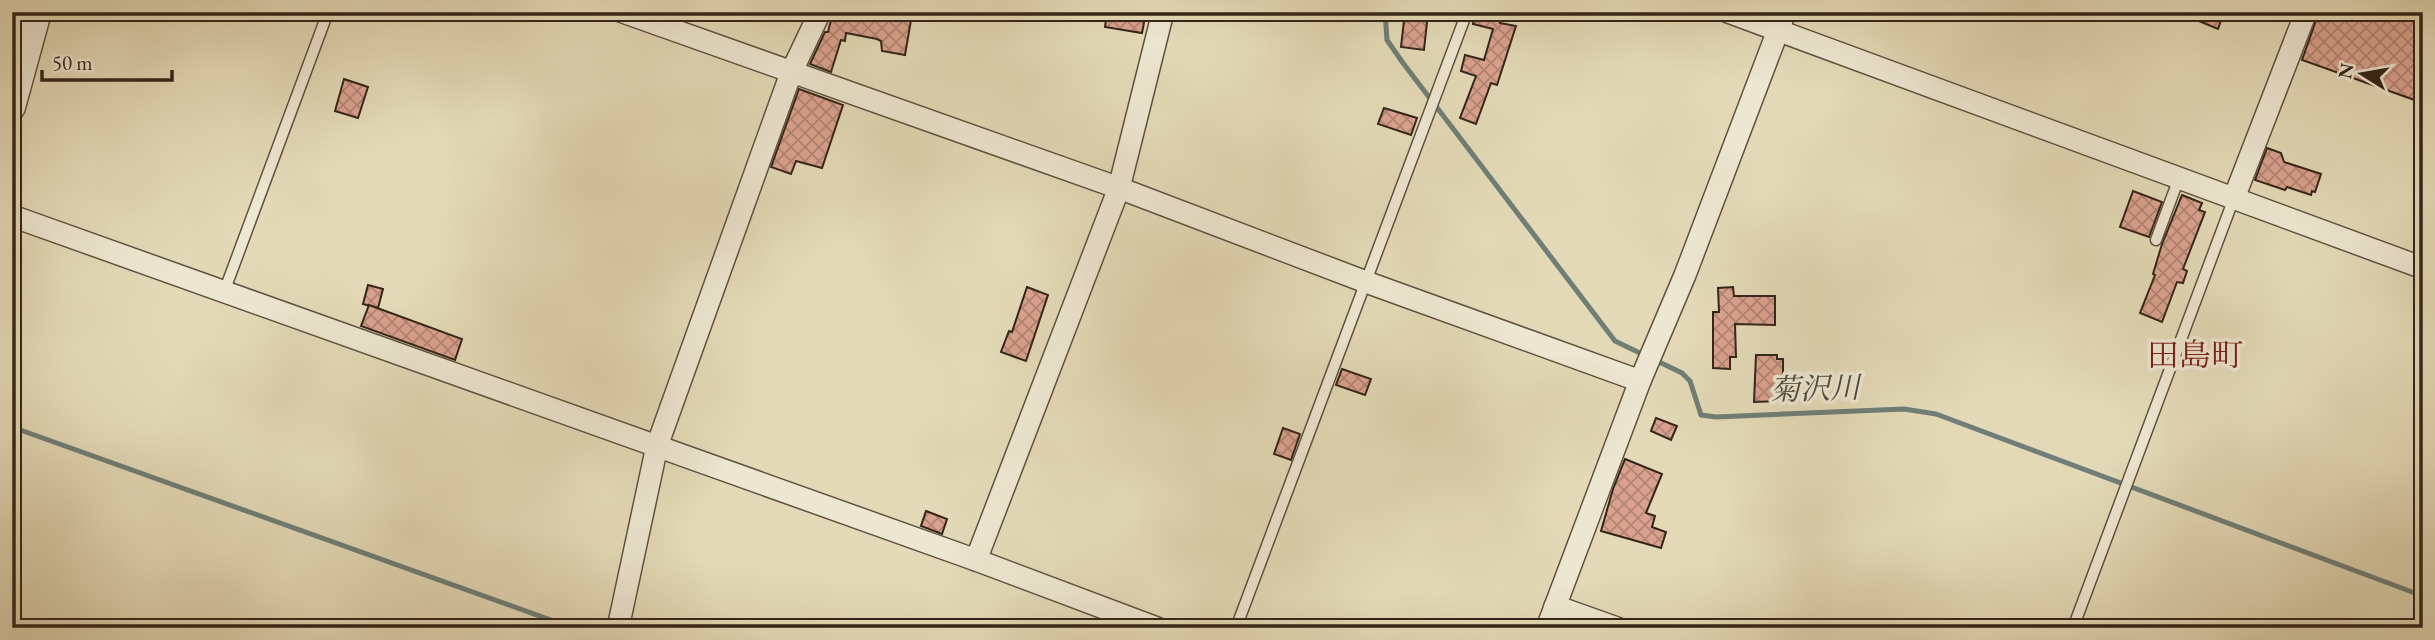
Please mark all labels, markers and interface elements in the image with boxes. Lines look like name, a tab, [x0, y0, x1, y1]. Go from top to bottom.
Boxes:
scale bar	[42, 38, 172, 82]
north arrow	[2326, 38, 2396, 108]
text: 50 m	[52, 49, 93, 76]
text: N	[2332, 60, 2360, 81]
district label: 田島町	[2147, 334, 2243, 376]
water label: 菊沢川	[1769, 367, 1864, 410]

